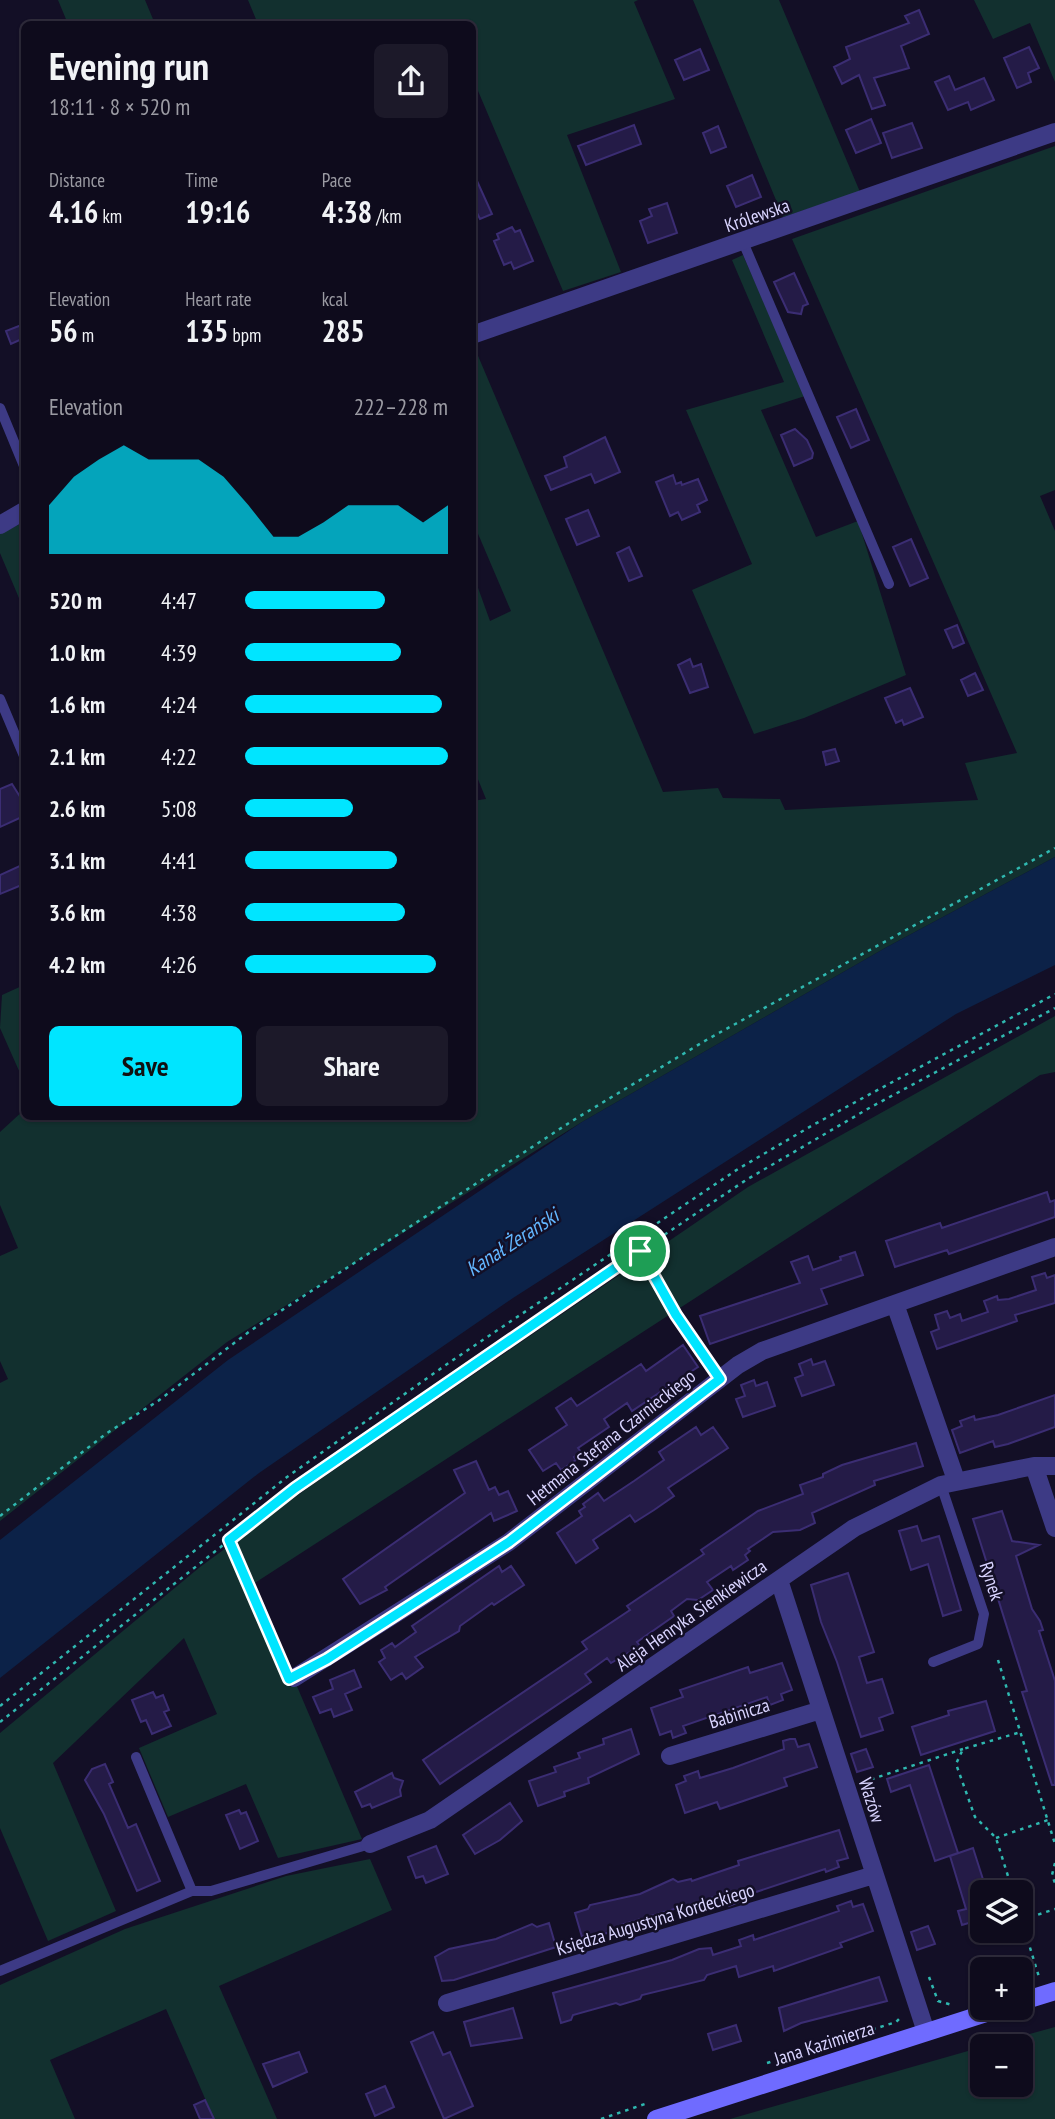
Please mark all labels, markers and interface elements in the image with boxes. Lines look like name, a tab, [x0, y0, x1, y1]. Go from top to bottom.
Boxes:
text: Evening run	[49, 41, 209, 90]
button: share	[374, 44, 448, 118]
text: 18:11 · 8 × 520 m	[49, 92, 190, 121]
text: Distance	[49, 168, 105, 192]
text: Time	[185, 168, 218, 192]
text: Pace	[322, 168, 352, 192]
text: 4.16	[49, 192, 98, 231]
text: 19:16	[185, 192, 250, 231]
text: 4:38	[322, 192, 372, 231]
street label: Królewska	[721, 193, 793, 237]
text: km	[98, 204, 122, 228]
text: /km	[372, 204, 402, 228]
text: Elevation	[49, 287, 110, 311]
text: Heart rate	[185, 287, 252, 311]
text: kcal	[322, 287, 348, 311]
text: 56	[49, 311, 78, 350]
text: 135	[185, 311, 228, 350]
text: 285	[322, 311, 365, 350]
text: m	[78, 323, 94, 347]
text: bpm	[228, 323, 261, 347]
text: Elevation	[49, 392, 123, 421]
text: 222–228 m	[354, 392, 448, 421]
text: 520 m	[49, 586, 102, 615]
text: 4:47	[161, 586, 197, 615]
text: 1.0 km	[49, 638, 105, 667]
text: 4:39	[161, 638, 197, 667]
text: 1.6 km	[49, 690, 105, 719]
text: 4:24	[161, 690, 197, 719]
text: 2.1 km	[49, 742, 105, 771]
text: 4:22	[161, 742, 197, 771]
text: 2.6 km	[49, 794, 105, 823]
text: 5:08	[161, 794, 197, 823]
text: 3.1 km	[49, 846, 105, 875]
text: 4:41	[161, 846, 197, 875]
text: 3.6 km	[49, 898, 105, 927]
text: 4:38	[161, 898, 197, 927]
text: 4.2 km	[49, 950, 105, 979]
text: 4:26	[161, 950, 197, 979]
button: Save	[49, 1026, 242, 1106]
button: Share	[256, 1026, 448, 1106]
water label: Kanał Żerański	[461, 1201, 566, 1282]
pin	[610, 1221, 670, 1281]
icon: arrive	[621, 1232, 659, 1270]
street label: Hetmana Stefana Czarnieckiego	[522, 1364, 700, 1510]
street label: Aleja Henryka Sienkiewicza	[611, 1554, 771, 1676]
street label: Rynek	[975, 1559, 1010, 1604]
street label: Babinicza	[706, 1692, 772, 1734]
street label: Wazów	[854, 1775, 891, 1826]
street label: Księdza Augustyna Kordeckiego	[553, 1877, 757, 1961]
map controls	[970, 1880, 1033, 2097]
button: layers	[970, 1880, 1033, 1943]
button: +	[970, 1957, 1033, 2020]
street label: Jana Kazimierza	[770, 2016, 877, 2071]
button: −	[970, 2034, 1033, 2097]

